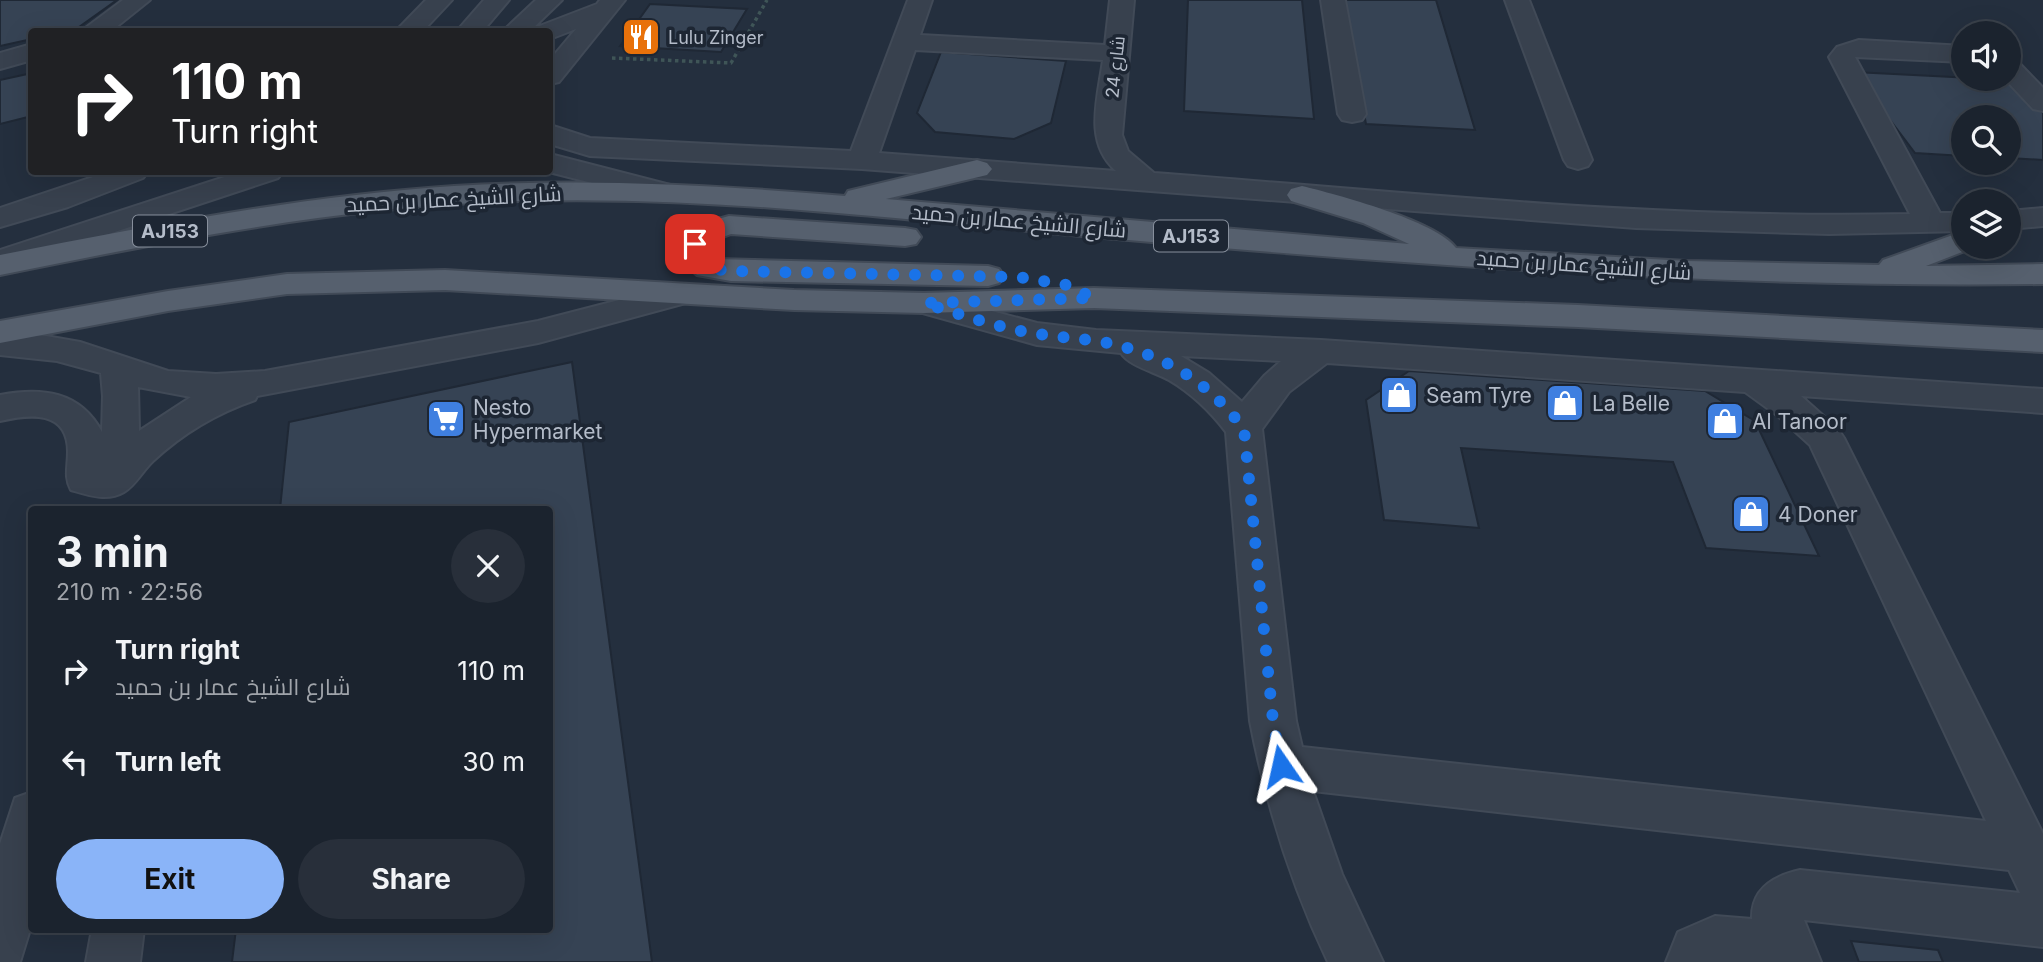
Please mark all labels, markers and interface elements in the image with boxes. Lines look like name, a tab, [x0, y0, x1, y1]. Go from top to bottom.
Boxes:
restaurant icon: Lulu Zinger	[620, 16, 662, 58]
map controls	[1951, 21, 2021, 259]
button: sound	[1951, 21, 2021, 91]
place label: Lulu Zinger	[668, 27, 764, 48]
street label: شارع 24	[1101, 35, 1131, 99]
text: 110 m	[171, 52, 303, 111]
icon: right	[56, 56, 147, 147]
button: search	[1951, 105, 2021, 175]
text: Turn right	[171, 112, 318, 151]
street label: شارع الشيخ عمار بن حميد	[346, 181, 562, 219]
button: layers	[1951, 189, 2021, 259]
street label: شارع الشيخ عمار بن حميد	[911, 199, 1127, 245]
pin	[665, 214, 725, 274]
road number: AJ153	[133, 216, 207, 246]
road number: AJ153	[1154, 220, 1228, 252]
icon: arrive	[676, 225, 714, 263]
street label: شارع الشيخ عمار بن حميد	[1476, 245, 1692, 287]
shop icon: Seam Tyre	[1378, 374, 1420, 416]
shop icon: La Belle	[1544, 382, 1586, 424]
place label: Seam Tyre	[1426, 383, 1532, 408]
place label: La Belle	[1592, 391, 1670, 416]
place label: Nesto Hypermarket	[473, 395, 603, 444]
supermarket icon: Nesto Hypermarket	[425, 398, 467, 440]
shop icon: Al Tanoor	[1704, 400, 1746, 442]
place label: Al Tanoor	[1752, 409, 1847, 434]
shop icon: 4 Doner	[1730, 493, 1772, 535]
place label: 4 Doner	[1778, 502, 1858, 527]
text: 3 min	[56, 526, 169, 577]
button: close	[451, 529, 525, 603]
text: 210 m · 22:56	[56, 578, 203, 606]
text: Turn right	[115, 634, 240, 665]
icon: right	[56, 652, 94, 690]
text: 110 m	[457, 655, 525, 686]
text: شارع الشيخ عمار بن حميد	[115, 673, 350, 701]
position arrow	[1244, 729, 1318, 803]
icon: left	[56, 743, 94, 781]
text: Turn left	[115, 746, 221, 777]
text: 30 m	[462, 746, 525, 777]
button: Exit	[56, 839, 284, 919]
button: Share	[298, 839, 525, 919]

